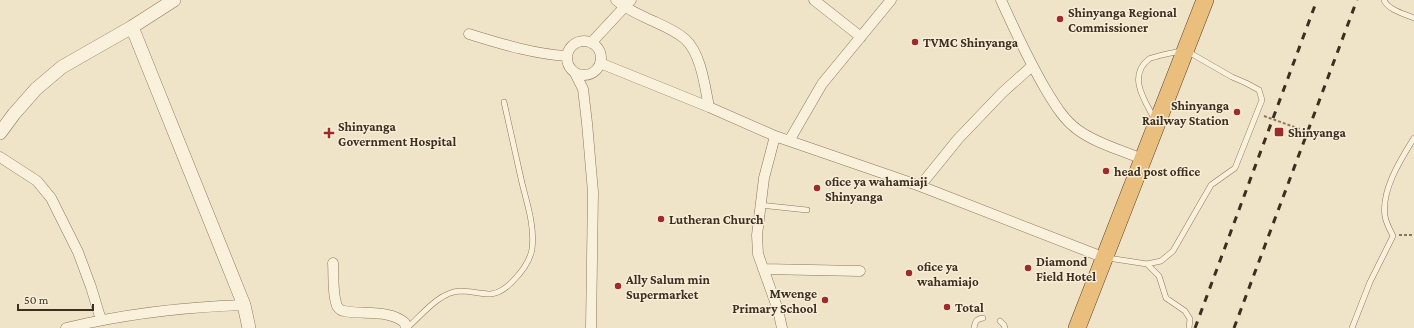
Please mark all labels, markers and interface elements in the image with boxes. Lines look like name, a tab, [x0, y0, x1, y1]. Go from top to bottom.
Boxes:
place label: Shinyanga Regional Commissioner	[1068, 5, 1177, 35]
marker: Shinyanga Regional Commissioner	[1055, 14, 1065, 24]
place label: TVMC Shinyanga	[923, 35, 1019, 50]
marker: TVMC Shinyanga	[910, 37, 920, 47]
place label: Shinyanga Railway Station	[1142, 98, 1230, 128]
marker: Shinyanga Railway Station	[1232, 107, 1242, 117]
place label: Shinyanga Government Hospital	[338, 119, 456, 149]
place label: Shinyanga	[1288, 125, 1347, 140]
marker: Shinyanga	[1273, 126, 1285, 138]
marker: Shinyanga Government Hospital	[323, 127, 335, 139]
place label: head post office	[1114, 164, 1200, 179]
marker: head post office	[1101, 166, 1111, 176]
place label: ofice ya wahamiaji Shinyanga	[825, 174, 928, 204]
marker: ofice ya wahamiaji Shinyanga	[812, 183, 822, 193]
place label: Lutheran Church	[669, 212, 764, 227]
marker: Lutheran Church	[656, 214, 666, 224]
place label: Diamond Field Hotel	[1036, 254, 1096, 284]
place label: ofice ya wahamiajo	[916, 259, 979, 290]
marker: Diamond Field Hotel	[1023, 263, 1033, 273]
marker: ofice ya wahamiajo	[904, 268, 914, 278]
place label: Ally Salum min Supermarket	[625, 272, 710, 302]
marker: Ally Salum min Supermarket	[613, 281, 623, 291]
scale bar	[18, 286, 93, 312]
place label: Mwenge Primary School	[732, 286, 817, 316]
text: 50 m	[24, 293, 49, 307]
marker: Mwenge Primary School	[820, 295, 830, 305]
place label: Total	[955, 300, 984, 315]
marker: Total	[942, 302, 952, 312]

